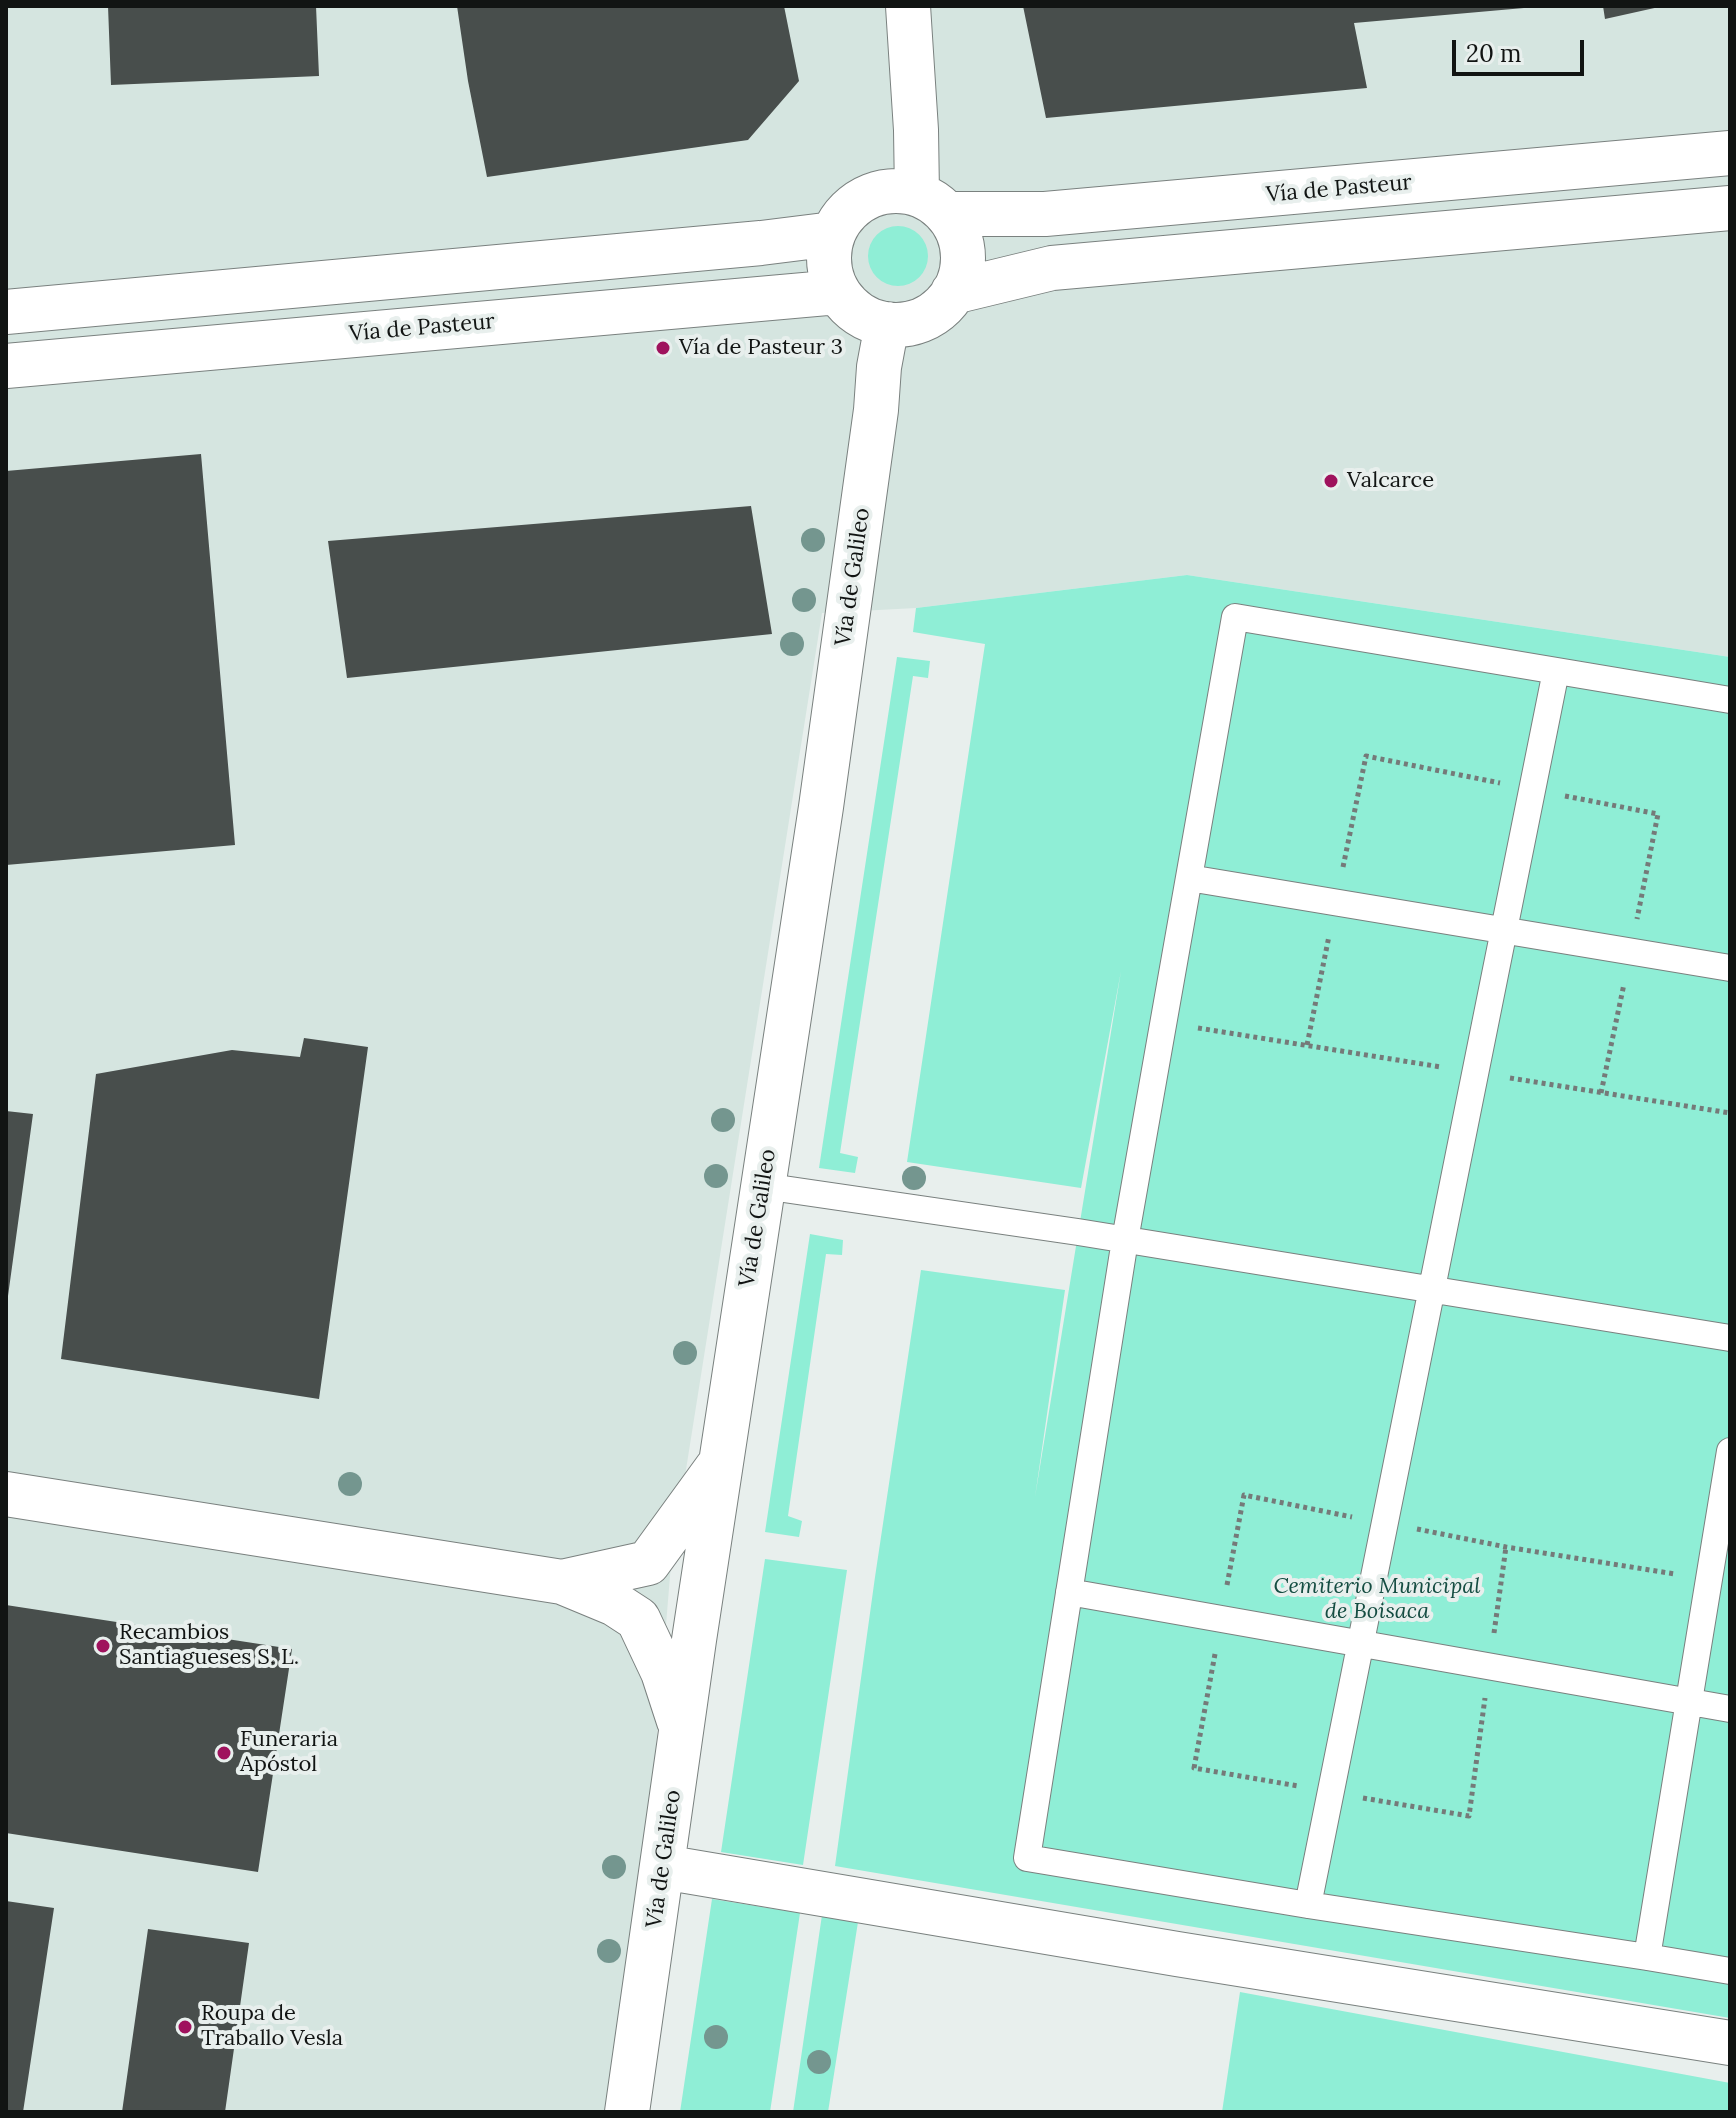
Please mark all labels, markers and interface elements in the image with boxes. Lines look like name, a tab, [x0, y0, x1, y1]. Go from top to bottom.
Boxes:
scale bar	[1456, 24, 1588, 74]
text: 20 m	[1466, 38, 1522, 69]
street label: Vía de Pasteur	[1265, 169, 1413, 209]
street label: Vía de Pasteur	[348, 308, 496, 348]
place label: Vía de Pasteur 3	[679, 335, 843, 361]
marker: Vía de Pasteur 3	[654, 339, 672, 357]
place label: Valcarce	[1347, 468, 1434, 494]
marker: Valcarce	[1322, 472, 1340, 490]
street label: Vía de Galileo	[830, 506, 876, 648]
street label: Vía de Galileo	[734, 1147, 782, 1289]
park label: Cemiterio Municipal de Boisaca	[1274, 1574, 1480, 1626]
place label: Recambios Santiagueses S. L.	[119, 1620, 299, 1672]
marker: Recambios Santiagueses S. L.	[94, 1637, 112, 1655]
place label: Funeraria Apóstol	[240, 1727, 338, 1778]
marker: Funeraria Apóstol	[215, 1744, 233, 1762]
street label: Vía de Galileo	[641, 1788, 687, 1930]
place label: Roupa de Traballo Vesla	[201, 2001, 343, 2052]
marker: Roupa de Traballo Vesla	[176, 2018, 194, 2036]

